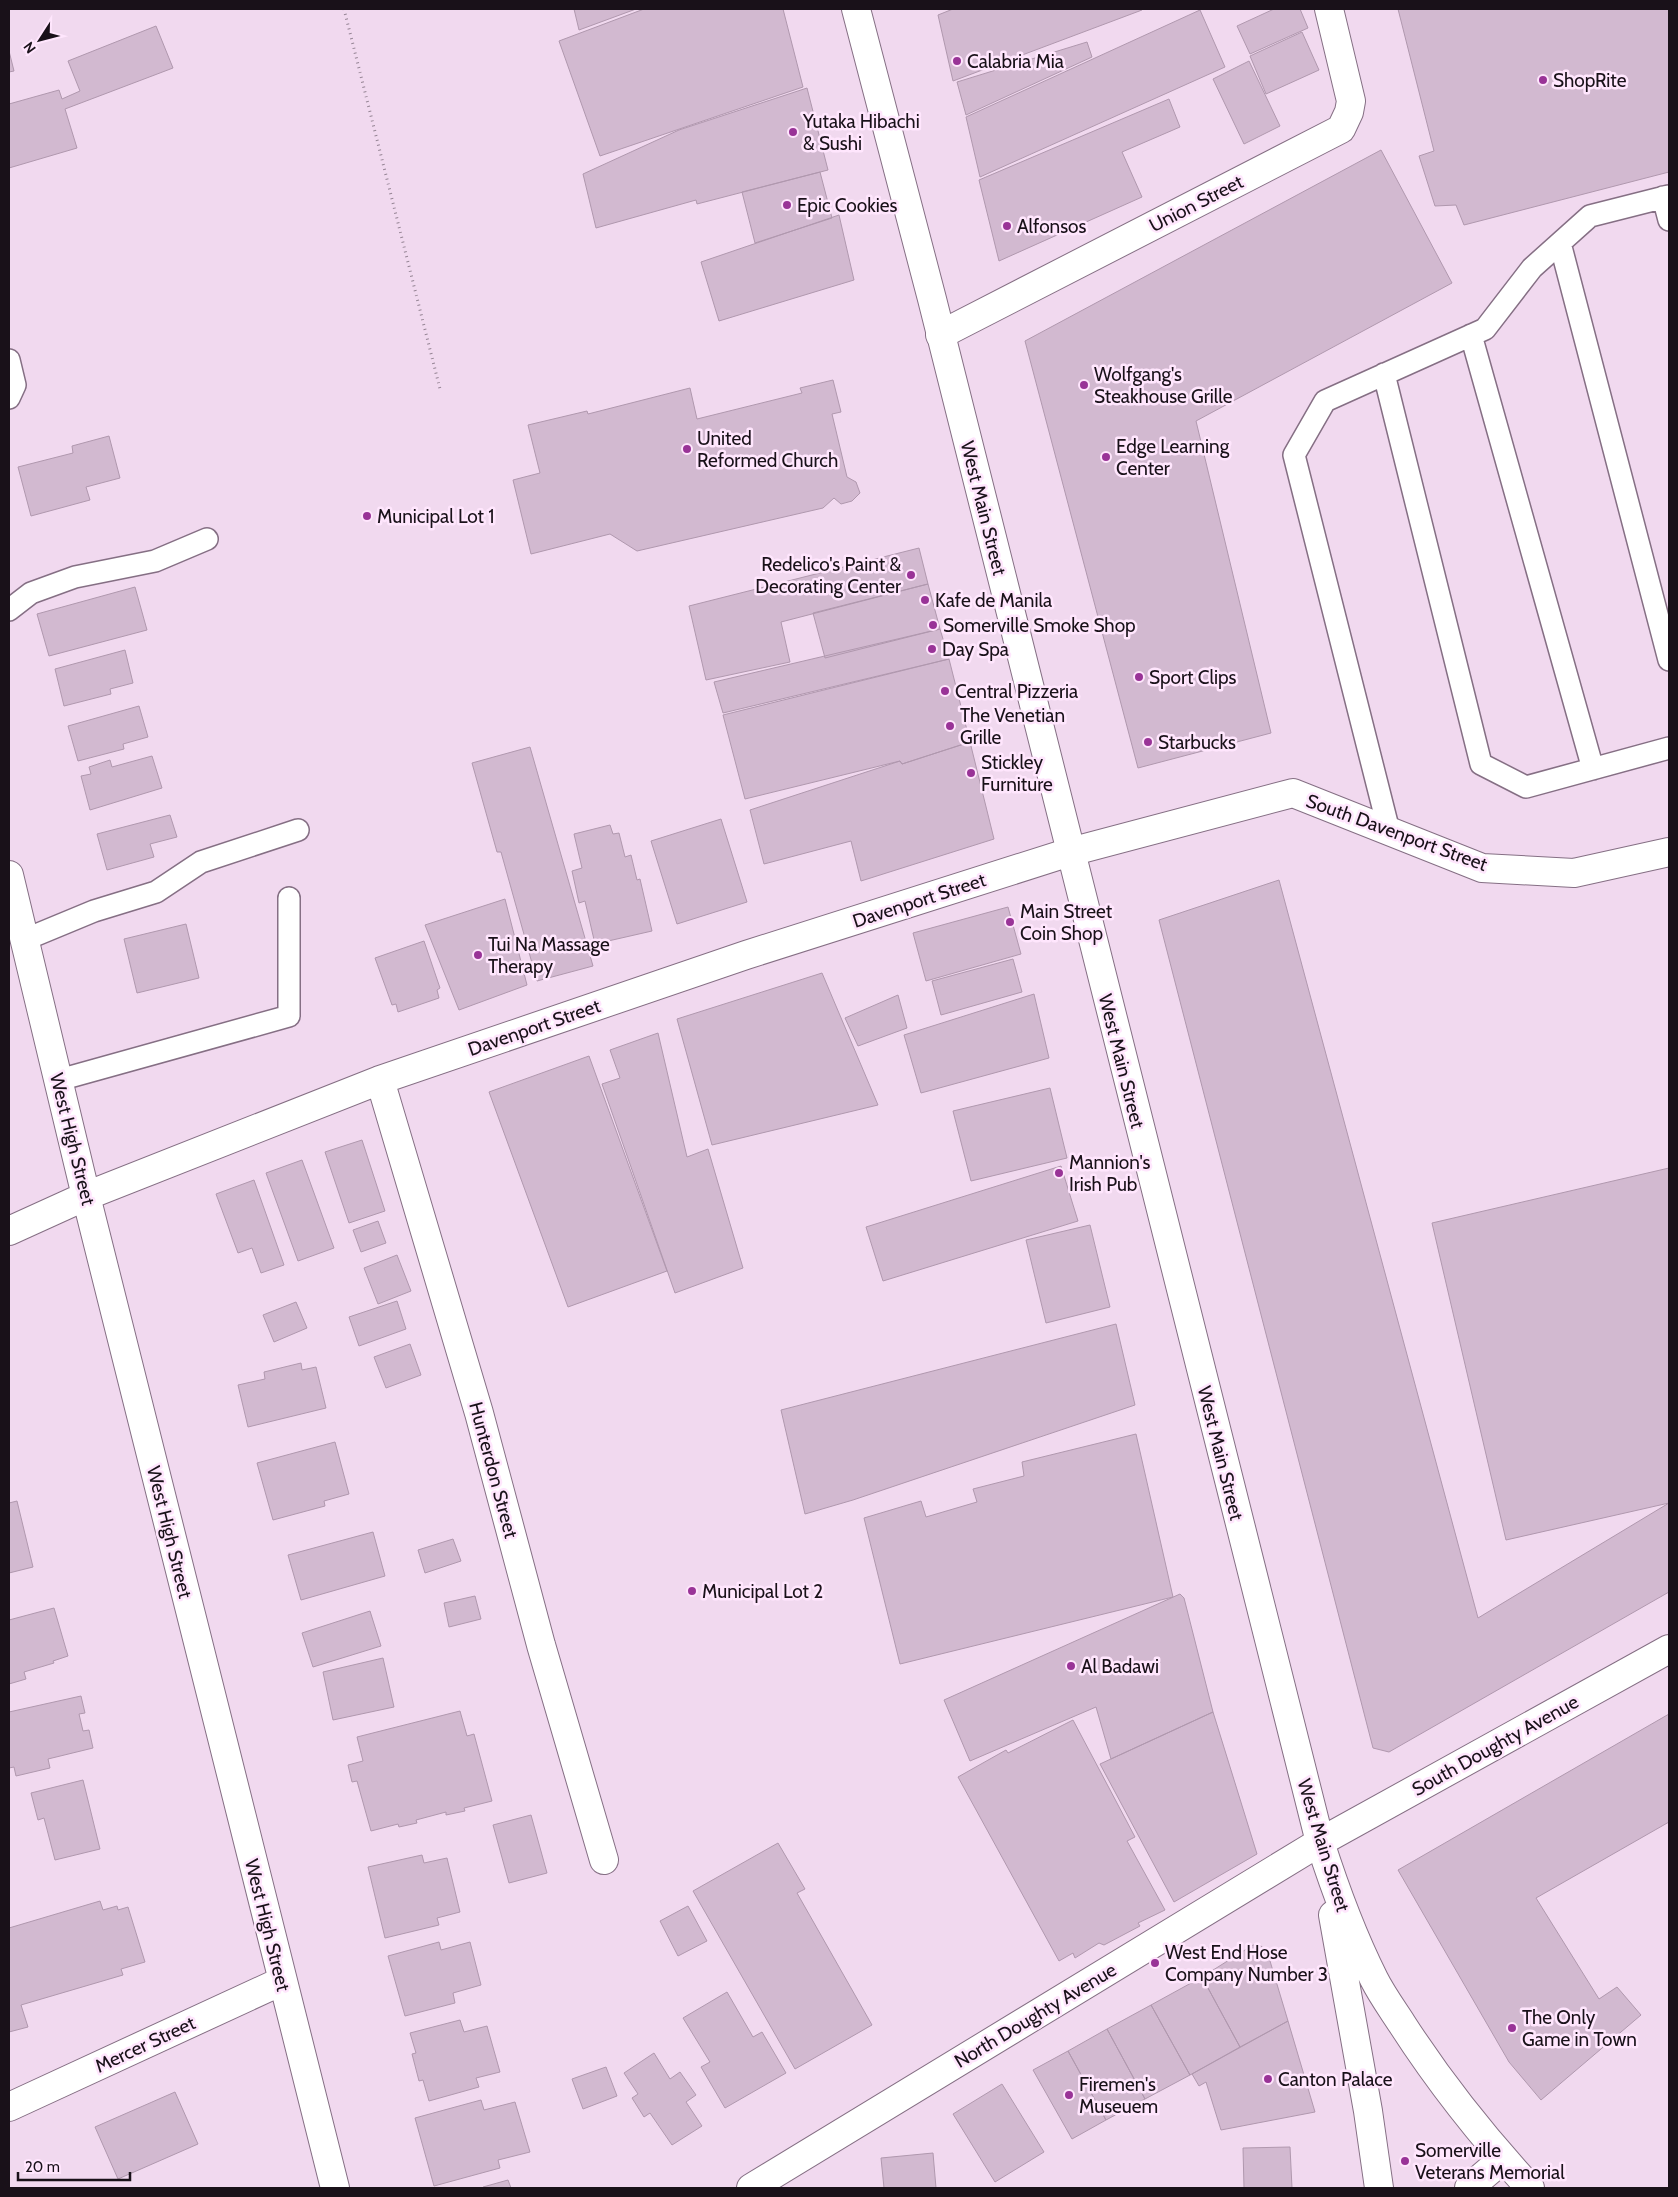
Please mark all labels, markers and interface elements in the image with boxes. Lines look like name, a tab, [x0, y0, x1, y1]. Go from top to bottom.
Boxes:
north arrow	[15, 15, 65, 65]
text: N	[19, 38, 40, 57]
place label: Calabria Mia	[967, 50, 1064, 73]
marker: Calabria Mia	[951, 55, 963, 67]
place label: ShopRite	[1553, 69, 1627, 92]
marker: ShopRite	[1537, 74, 1549, 86]
place label: Yutaka Hibachi & Sushi	[802, 110, 920, 155]
marker: Yutaka Hibachi & Sushi	[787, 126, 799, 138]
street label: Union Street	[1145, 170, 1248, 237]
place label: Epic Cookies	[797, 194, 897, 217]
marker: Epic Cookies	[781, 199, 793, 211]
place label: Alfonsos	[1017, 215, 1087, 238]
marker: Alfonsos	[1001, 220, 1013, 232]
place label: Wolfgang's Steakhouse Grille	[1094, 363, 1233, 408]
marker: Wolfgang's Steakhouse Grille	[1078, 379, 1090, 391]
place label: United Reformed Church	[697, 427, 838, 472]
place label: Edge Learning Center	[1116, 435, 1230, 480]
street label: West Main Street	[956, 439, 1011, 578]
marker: United Reformed Church	[681, 443, 693, 455]
marker: Edge Learning Center	[1100, 451, 1112, 463]
place label: Municipal Lot 1	[377, 505, 494, 528]
marker: Municipal Lot 1	[361, 510, 373, 522]
place label: Redelico's Paint & Decorating Center	[755, 553, 901, 598]
marker: Redelico's Paint & Decorating Center	[905, 569, 917, 581]
place label: Kafe de Manila	[935, 589, 1052, 612]
marker: Kafe de Manila	[919, 594, 931, 606]
place label: Somerville Smoke Shop	[943, 614, 1136, 637]
marker: Somerville Smoke Shop	[927, 619, 939, 631]
place label: Day Spa	[942, 638, 1009, 661]
marker: Day Spa	[926, 643, 938, 655]
place label: Sport Clips	[1149, 666, 1236, 689]
marker: Sport Clips	[1133, 671, 1145, 683]
place label: Central Pizzeria	[955, 680, 1078, 703]
marker: Central Pizzeria	[939, 685, 951, 697]
place label: The Venetian Grille	[960, 704, 1065, 749]
marker: The Venetian Grille	[944, 720, 956, 732]
place label: Starbucks	[1158, 731, 1236, 754]
marker: Starbucks	[1142, 736, 1154, 748]
place label: Stickley Furniture	[981, 751, 1053, 796]
marker: Stickley Furniture	[965, 767, 977, 779]
street label: South Davenport Street	[1303, 789, 1491, 876]
street label: Davenport Street	[850, 868, 989, 933]
place label: Main Street Coin Shop	[1020, 900, 1113, 945]
marker: Main Street Coin Shop	[1004, 916, 1016, 928]
place label: Tui Na Massage Therapy	[488, 933, 610, 978]
marker: Tui Na Massage Therapy	[472, 949, 484, 961]
street label: West Main Street	[1094, 992, 1149, 1131]
street label: Davenport Street	[465, 994, 604, 1061]
street label: West High Street	[45, 1071, 100, 1208]
place label: Mannion's Irish Pub	[1069, 1151, 1150, 1196]
marker: Mannion's Irish Pub	[1053, 1167, 1065, 1179]
street label: West Main Street	[1193, 1384, 1248, 1523]
street label: Hunterdon Street	[464, 1399, 523, 1541]
street label: West High Street	[142, 1464, 197, 1601]
place label: Municipal Lot 2	[702, 1580, 823, 1603]
marker: Municipal Lot 2	[686, 1585, 698, 1597]
place label: Al Badawi	[1081, 1655, 1159, 1678]
marker: Al Badawi	[1065, 1660, 1077, 1672]
street label: South Doughty Avenue	[1408, 1690, 1583, 1801]
street label: West Main Street	[1292, 1776, 1355, 1915]
street label: West High Street	[240, 1857, 295, 1994]
place label: West End Hose Company Number 3	[1165, 1941, 1328, 1986]
marker: West End Hose Company Number 3	[1149, 1957, 1161, 1969]
street label: North Doughty Avenue	[950, 1958, 1121, 2073]
place label: The Only Game in Town	[1522, 2006, 1637, 2051]
street label: Mercer Street	[91, 2011, 200, 2078]
marker: The Only Game in Town	[1506, 2022, 1518, 2034]
place label: Canton Palace	[1278, 2068, 1393, 2091]
place label: Firemen's Museuem	[1079, 2073, 1158, 2118]
marker: Canton Palace	[1262, 2073, 1274, 2085]
marker: Firemen's Museuem	[1063, 2089, 1075, 2101]
place label: Somerville Veterans Memorial	[1415, 2139, 1565, 2184]
scale bar	[18, 2150, 130, 2182]
marker: Somerville Veterans Memorial	[1399, 2155, 1411, 2167]
text: 20 m	[25, 2158, 60, 2176]

